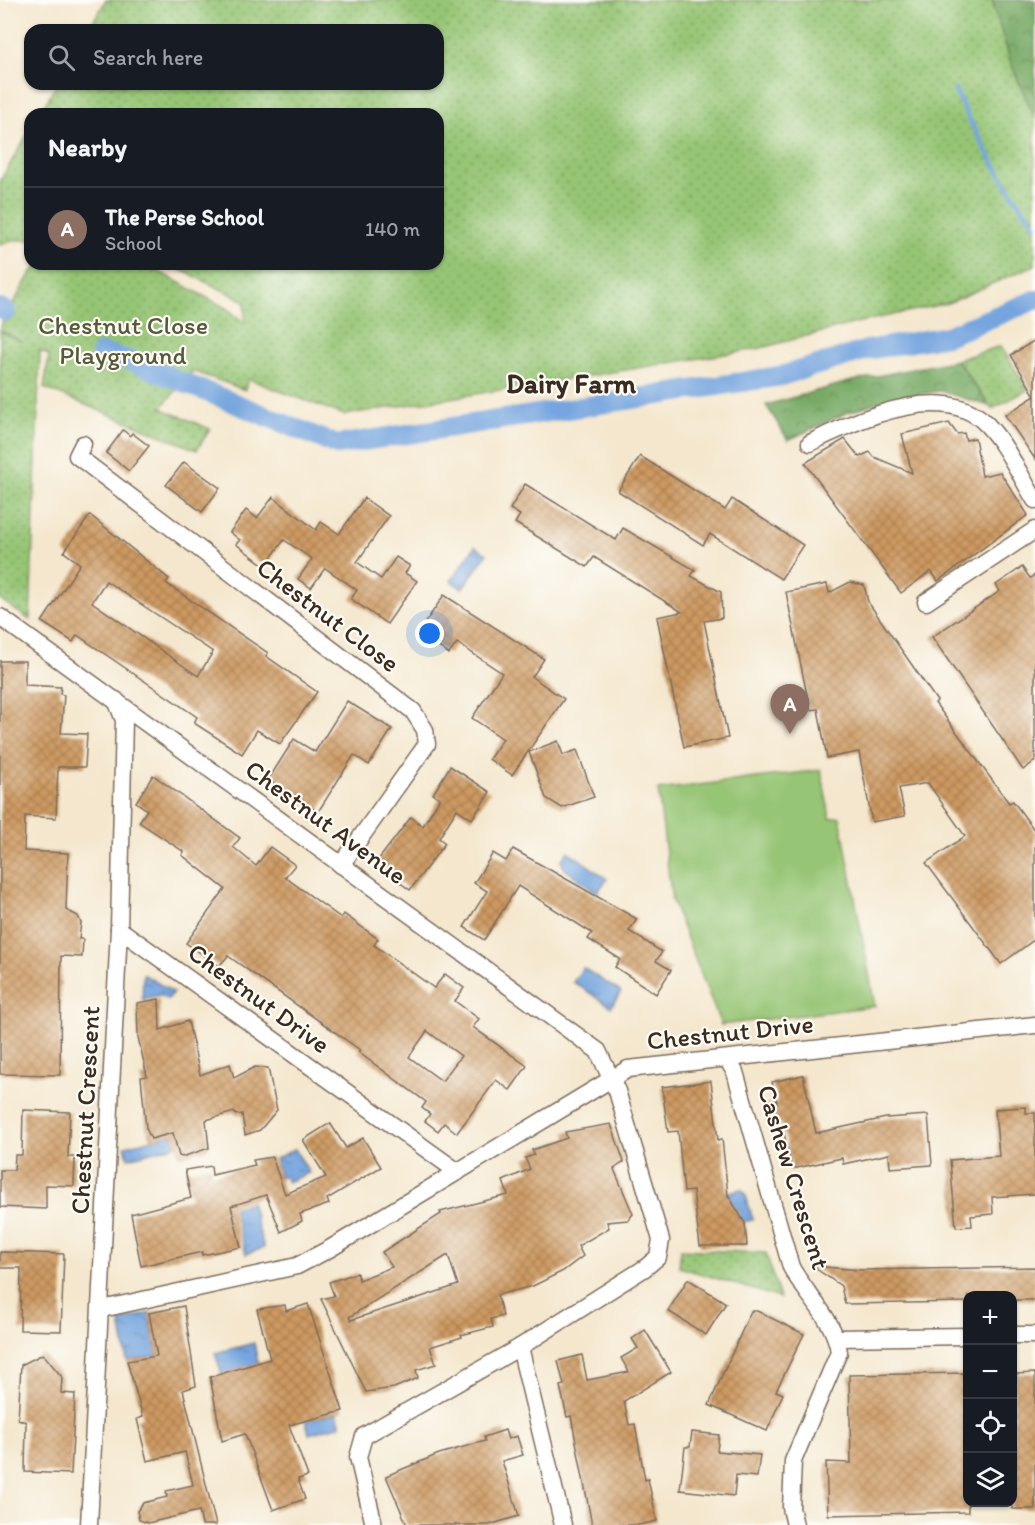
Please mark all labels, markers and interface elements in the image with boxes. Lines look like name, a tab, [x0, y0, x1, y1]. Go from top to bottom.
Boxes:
search box	[24, 24, 444, 90]
icon: search	[45, 41, 78, 74]
text: Search here	[93, 44, 203, 71]
text: Nearby	[48, 131, 127, 163]
text: The Perse School	[105, 204, 264, 231]
text: A	[61, 217, 74, 241]
text: 140 m	[365, 217, 420, 241]
text: School	[105, 231, 162, 255]
park label: Chestnut Close Playground	[38, 309, 208, 371]
district label: Dairy Farm	[506, 367, 636, 400]
street label: Chestnut Close	[250, 551, 406, 679]
your location	[415, 619, 444, 648]
pin: A	[770, 684, 810, 734]
street label: Chestnut Avenue	[239, 753, 413, 891]
street label: Chestnut Drive	[182, 936, 336, 1060]
street label: Chestnut Crescent	[64, 1005, 106, 1215]
street label: Chestnut Drive	[645, 1007, 815, 1057]
street label: Cashew Crescent	[751, 1081, 837, 1273]
map controls	[963, 1291, 1017, 1507]
button: +	[963, 1291, 1017, 1345]
button: −	[963, 1345, 1017, 1399]
button: locate	[963, 1399, 1017, 1453]
button: layers	[963, 1453, 1017, 1507]

